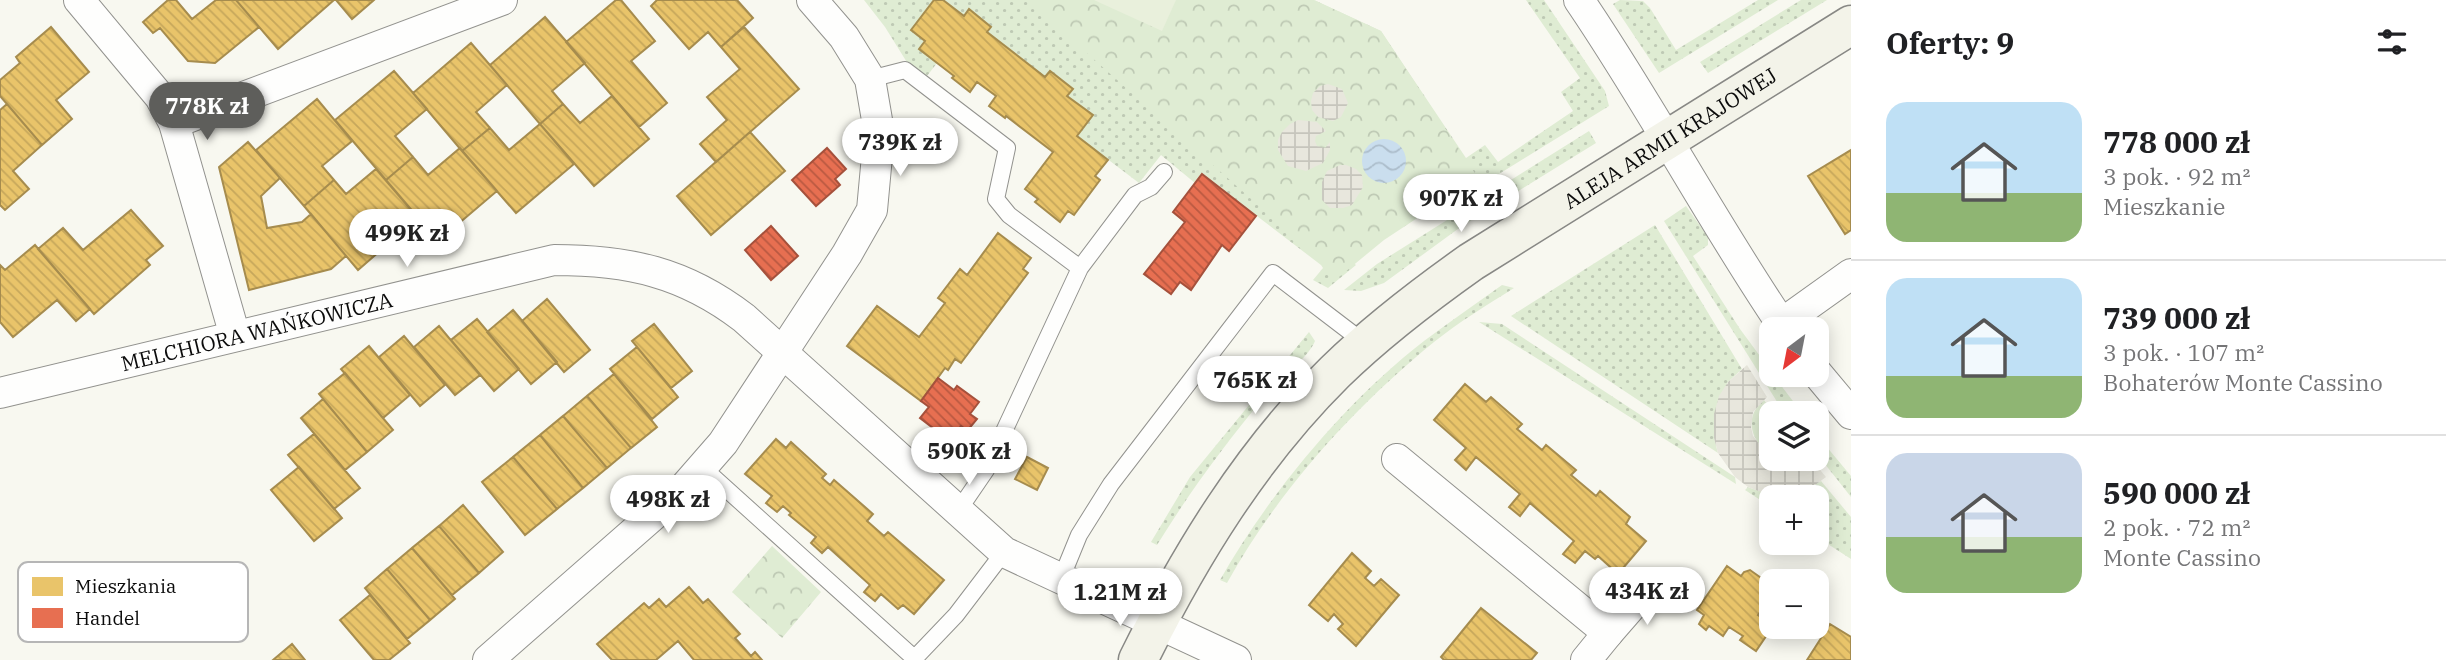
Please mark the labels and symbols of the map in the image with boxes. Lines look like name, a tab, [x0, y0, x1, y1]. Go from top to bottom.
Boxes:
street label: ALEJA ARMII KRAJOWEJ	[1558, 61, 1782, 215]
pin: 778K zł	[142, 82, 272, 142]
pin: 739K zł	[835, 118, 965, 178]
pin: 907K zł	[1396, 174, 1526, 234]
pin: 499K zł	[342, 210, 472, 269]
street label: MELCHIORA WAŃKOWICZA	[118, 285, 396, 377]
north arrow	[1759, 317, 1829, 387]
pin: 765K zł	[1190, 356, 1320, 416]
pin: 590K zł	[904, 428, 1034, 487]
pin: 498K zł	[603, 476, 733, 535]
legend	[18, 562, 248, 642]
pin: 1.21M zł	[1048, 568, 1192, 628]
pin: 434K zł	[1582, 568, 1712, 627]
text: Mieszkania	[75, 574, 176, 598]
text: Handel	[75, 606, 140, 630]

